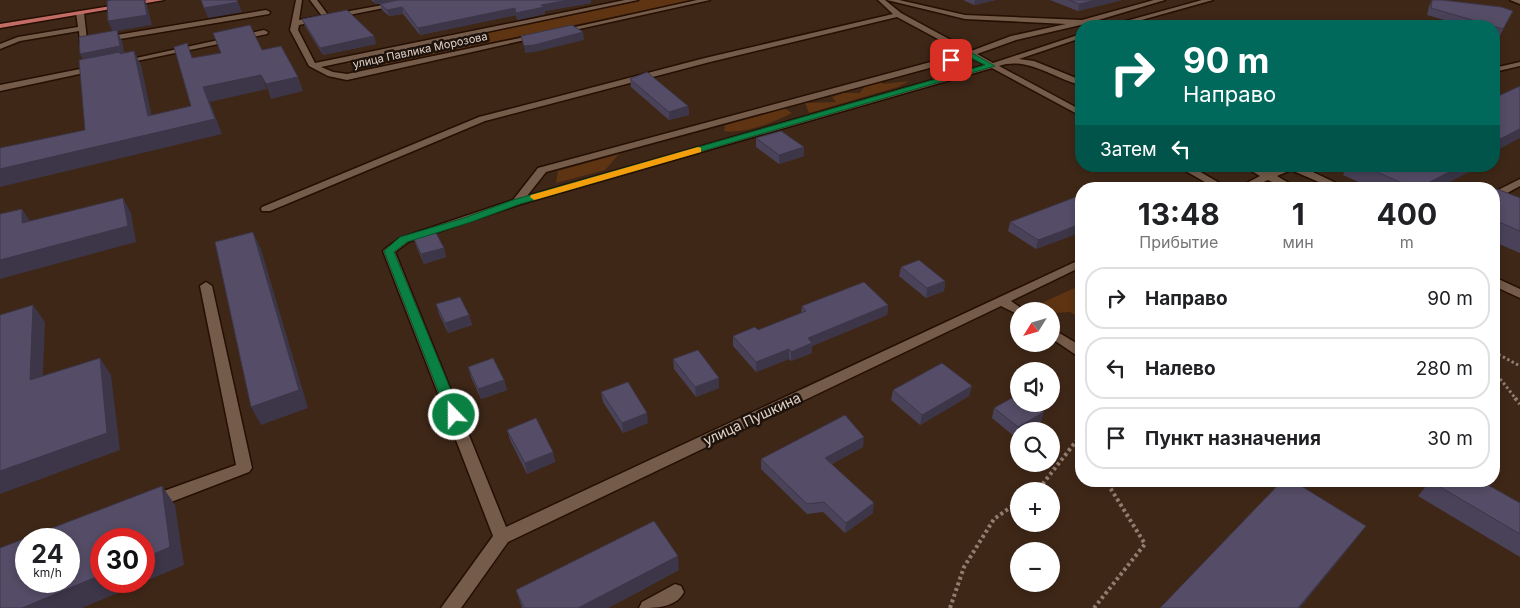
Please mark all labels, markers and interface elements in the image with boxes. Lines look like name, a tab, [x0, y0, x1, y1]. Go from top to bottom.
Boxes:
street label: улица Павлика Морозова	[351, 29, 489, 71]
pin	[930, 39, 972, 81]
text: 90 m	[1183, 39, 1270, 81]
icon: right	[1100, 40, 1165, 105]
icon: arrive	[937, 46, 965, 74]
text: Направо	[1183, 81, 1276, 107]
icon: left	[1167, 135, 1195, 163]
text: Затем	[1100, 138, 1157, 161]
text: 13:48	[1138, 196, 1220, 232]
text: 1	[1292, 196, 1305, 232]
text: 400	[1377, 196, 1437, 232]
text: Прибытие	[1139, 232, 1218, 252]
text: мин	[1283, 232, 1314, 252]
text: m	[1400, 232, 1414, 252]
icon: right	[1102, 284, 1130, 312]
text: Направо	[1145, 287, 1228, 310]
text: 90 m	[1427, 287, 1473, 310]
north arrow	[1010, 302, 1060, 352]
map controls	[1010, 302, 1060, 592]
icon: left	[1102, 354, 1130, 382]
text: Налево	[1145, 357, 1216, 380]
text: 280 m	[1416, 357, 1473, 380]
button: sound	[1010, 362, 1060, 412]
position arrow	[427, 388, 479, 440]
street label: улица Пушкина	[700, 389, 803, 449]
button: search	[1010, 422, 1060, 472]
icon: arrive	[1102, 424, 1130, 452]
text: Пункт назначения	[1145, 427, 1321, 450]
text: 30 m	[1427, 427, 1473, 450]
button: +	[1010, 482, 1060, 532]
speed limit sign: 30	[90, 528, 155, 593]
text: 24	[31, 539, 64, 569]
button: −	[1010, 542, 1060, 592]
text: km/h	[33, 565, 62, 580]

